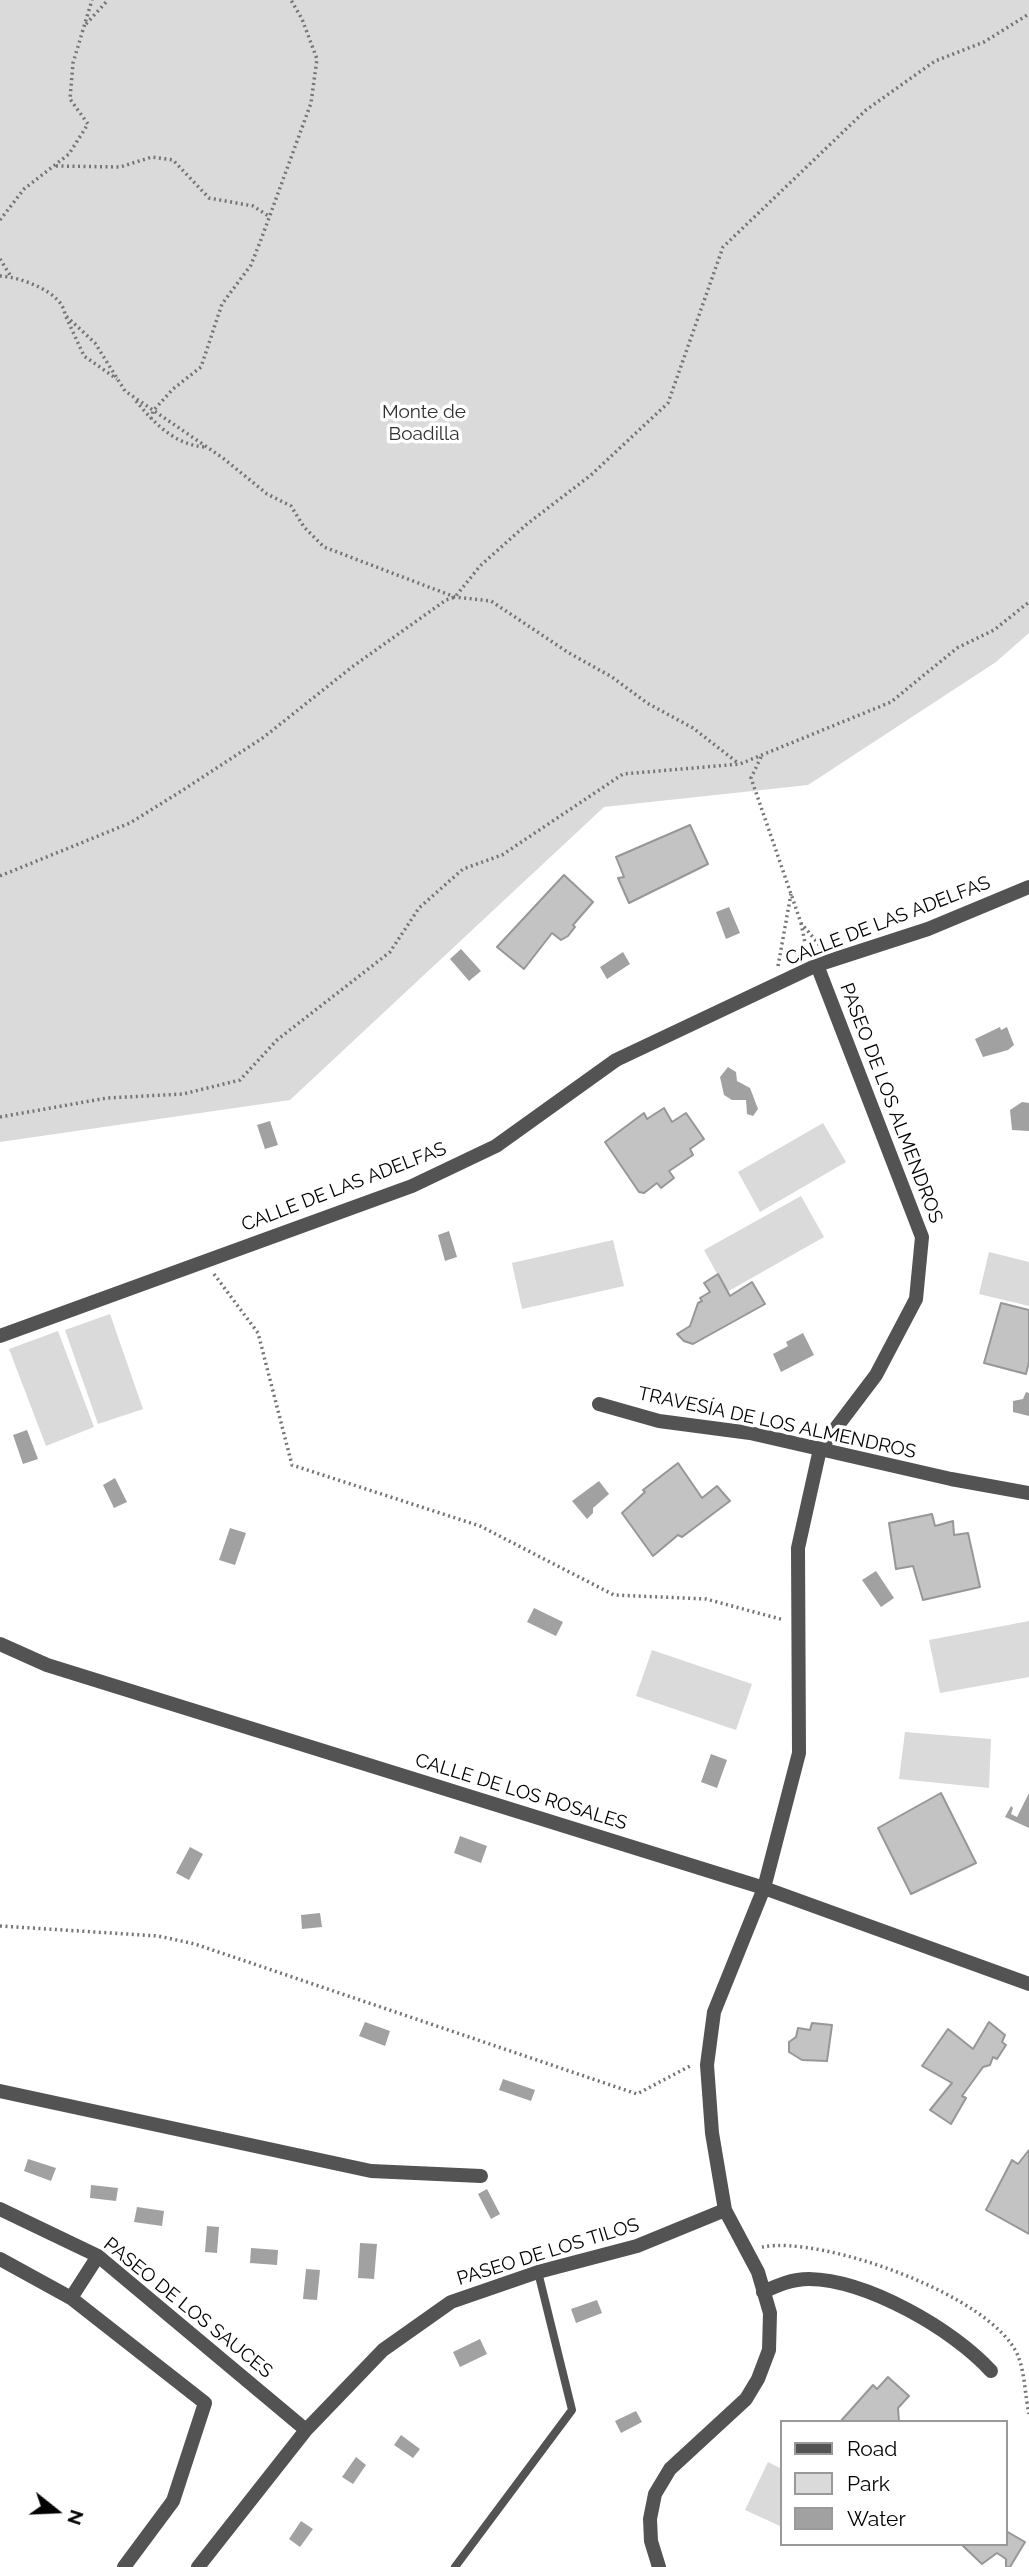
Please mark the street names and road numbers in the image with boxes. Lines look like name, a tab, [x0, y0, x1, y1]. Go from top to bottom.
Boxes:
street label: CALLE DE LAS ADELFAS	[782, 871, 994, 971]
street label: PASEO DE LOS ALMENDROS	[835, 980, 947, 1226]
street label: CALLE DE LAS ADELFAS	[238, 1137, 450, 1237]
street label: TRAVESÍA DE LOS ALMENDROS	[636, 1382, 918, 1464]
street label: CALLE DE LOS ROSALES	[412, 1749, 630, 1835]
street label: PASEO DE LOS TILOS	[454, 2213, 642, 2291]
street label: PASEO DE LOS SAUCES	[99, 2233, 277, 2383]

